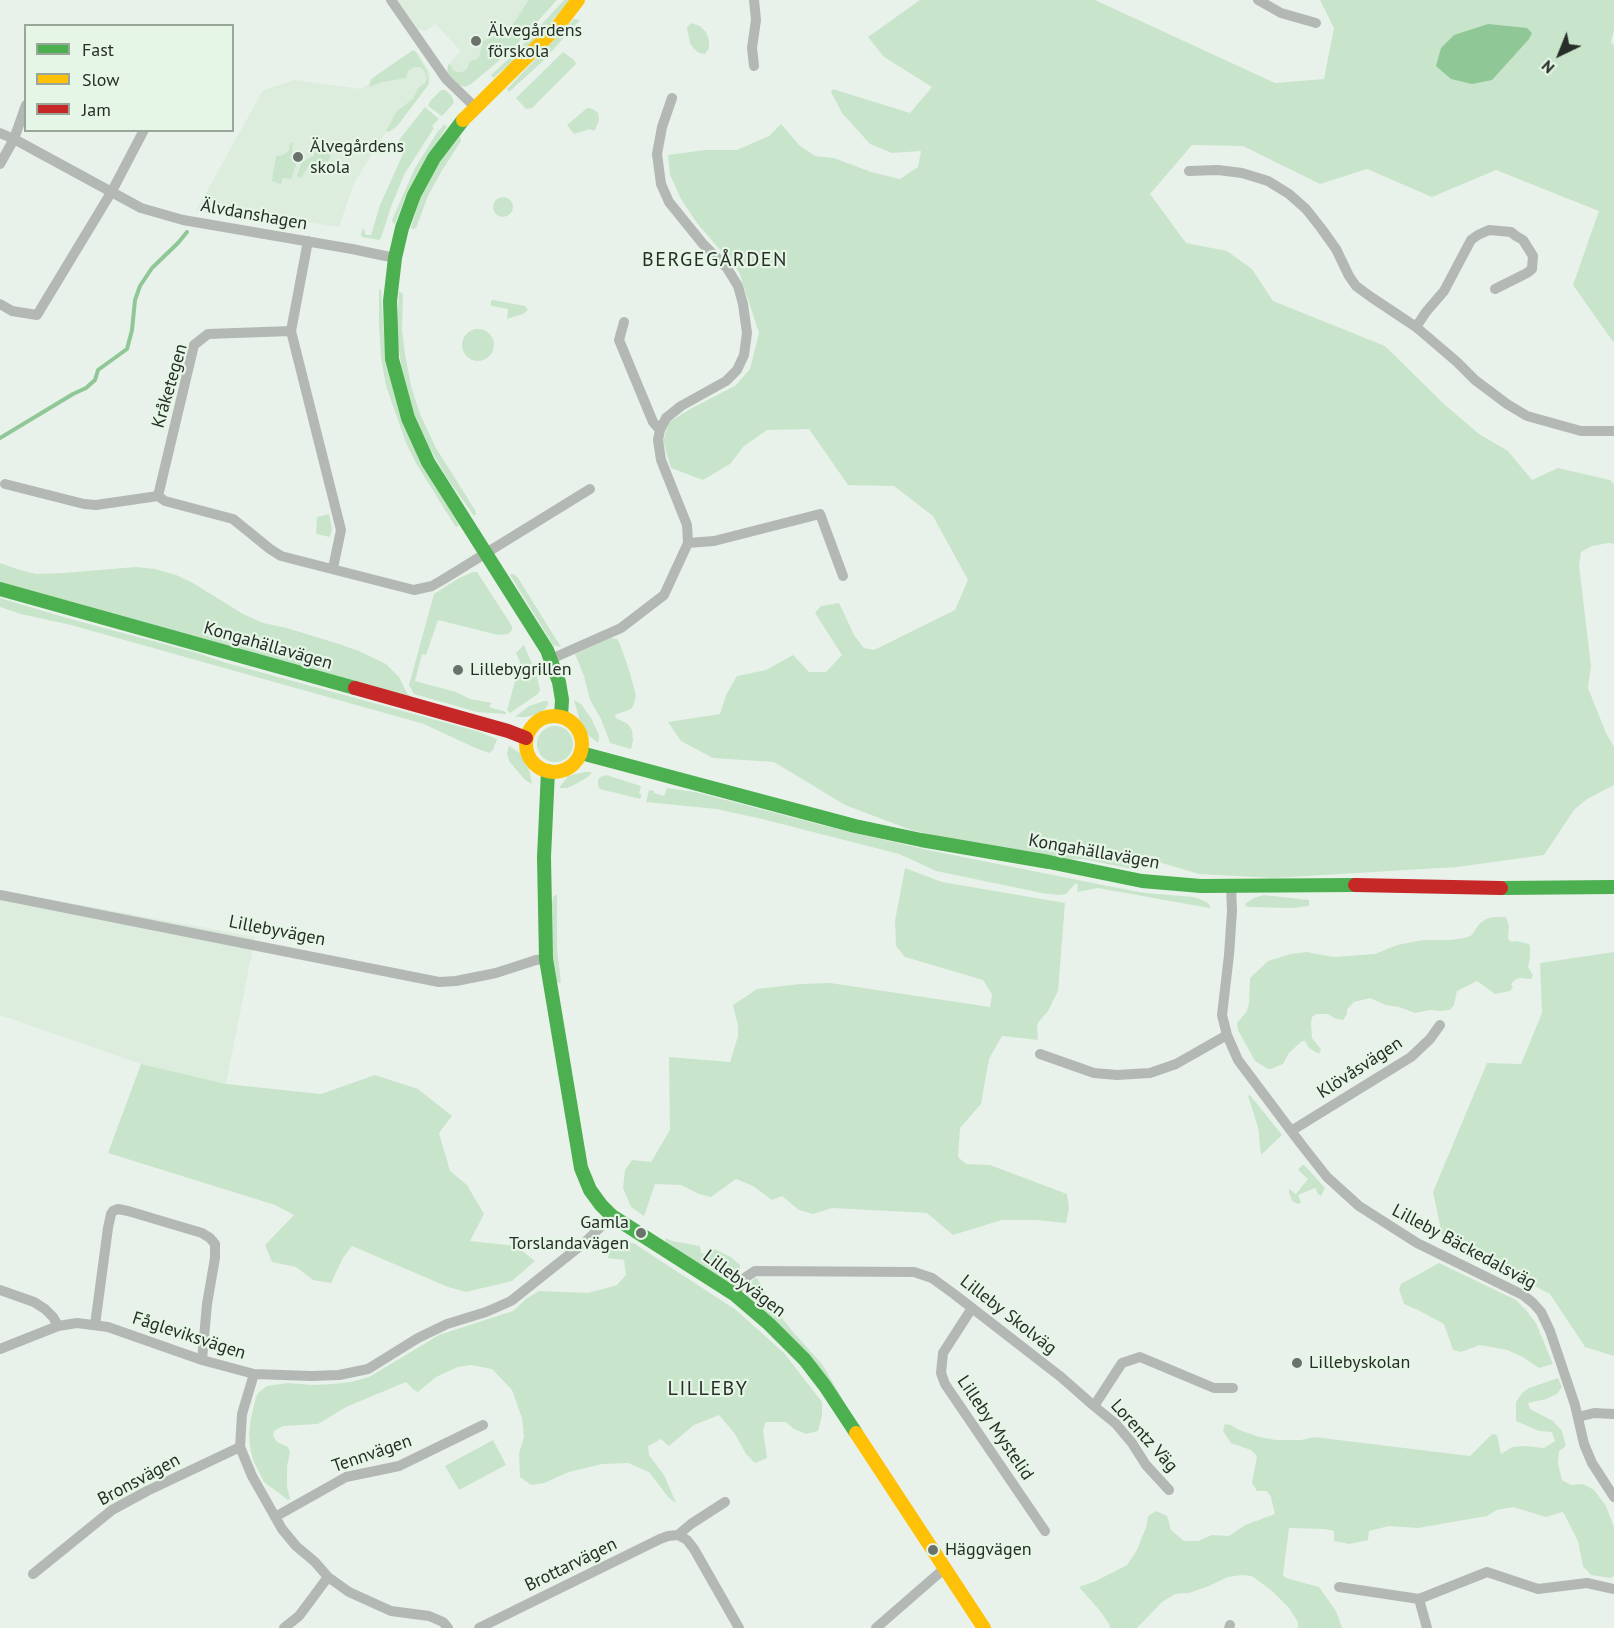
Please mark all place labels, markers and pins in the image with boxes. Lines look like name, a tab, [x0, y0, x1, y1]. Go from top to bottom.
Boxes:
place label: Älvegårdens förskola	[488, 20, 582, 63]
marker: Älvegårdens förskola	[469, 34, 483, 48]
place label: Älvegårdens skola	[310, 136, 404, 178]
marker: Älvegårdens skola	[291, 150, 305, 164]
place label: Lillebygrillen	[470, 659, 572, 681]
marker: Lillebygrillen	[451, 663, 465, 677]
place label: Gamla Torslandavägen	[509, 1212, 629, 1254]
marker: Gamla Torslandavägen	[634, 1226, 648, 1240]
place label: Lillebyskolan	[1309, 1352, 1410, 1374]
marker: Lillebyskolan	[1290, 1356, 1304, 1370]
place label: Häggvägen	[945, 1539, 1032, 1561]
marker: Häggvägen	[926, 1543, 940, 1557]

